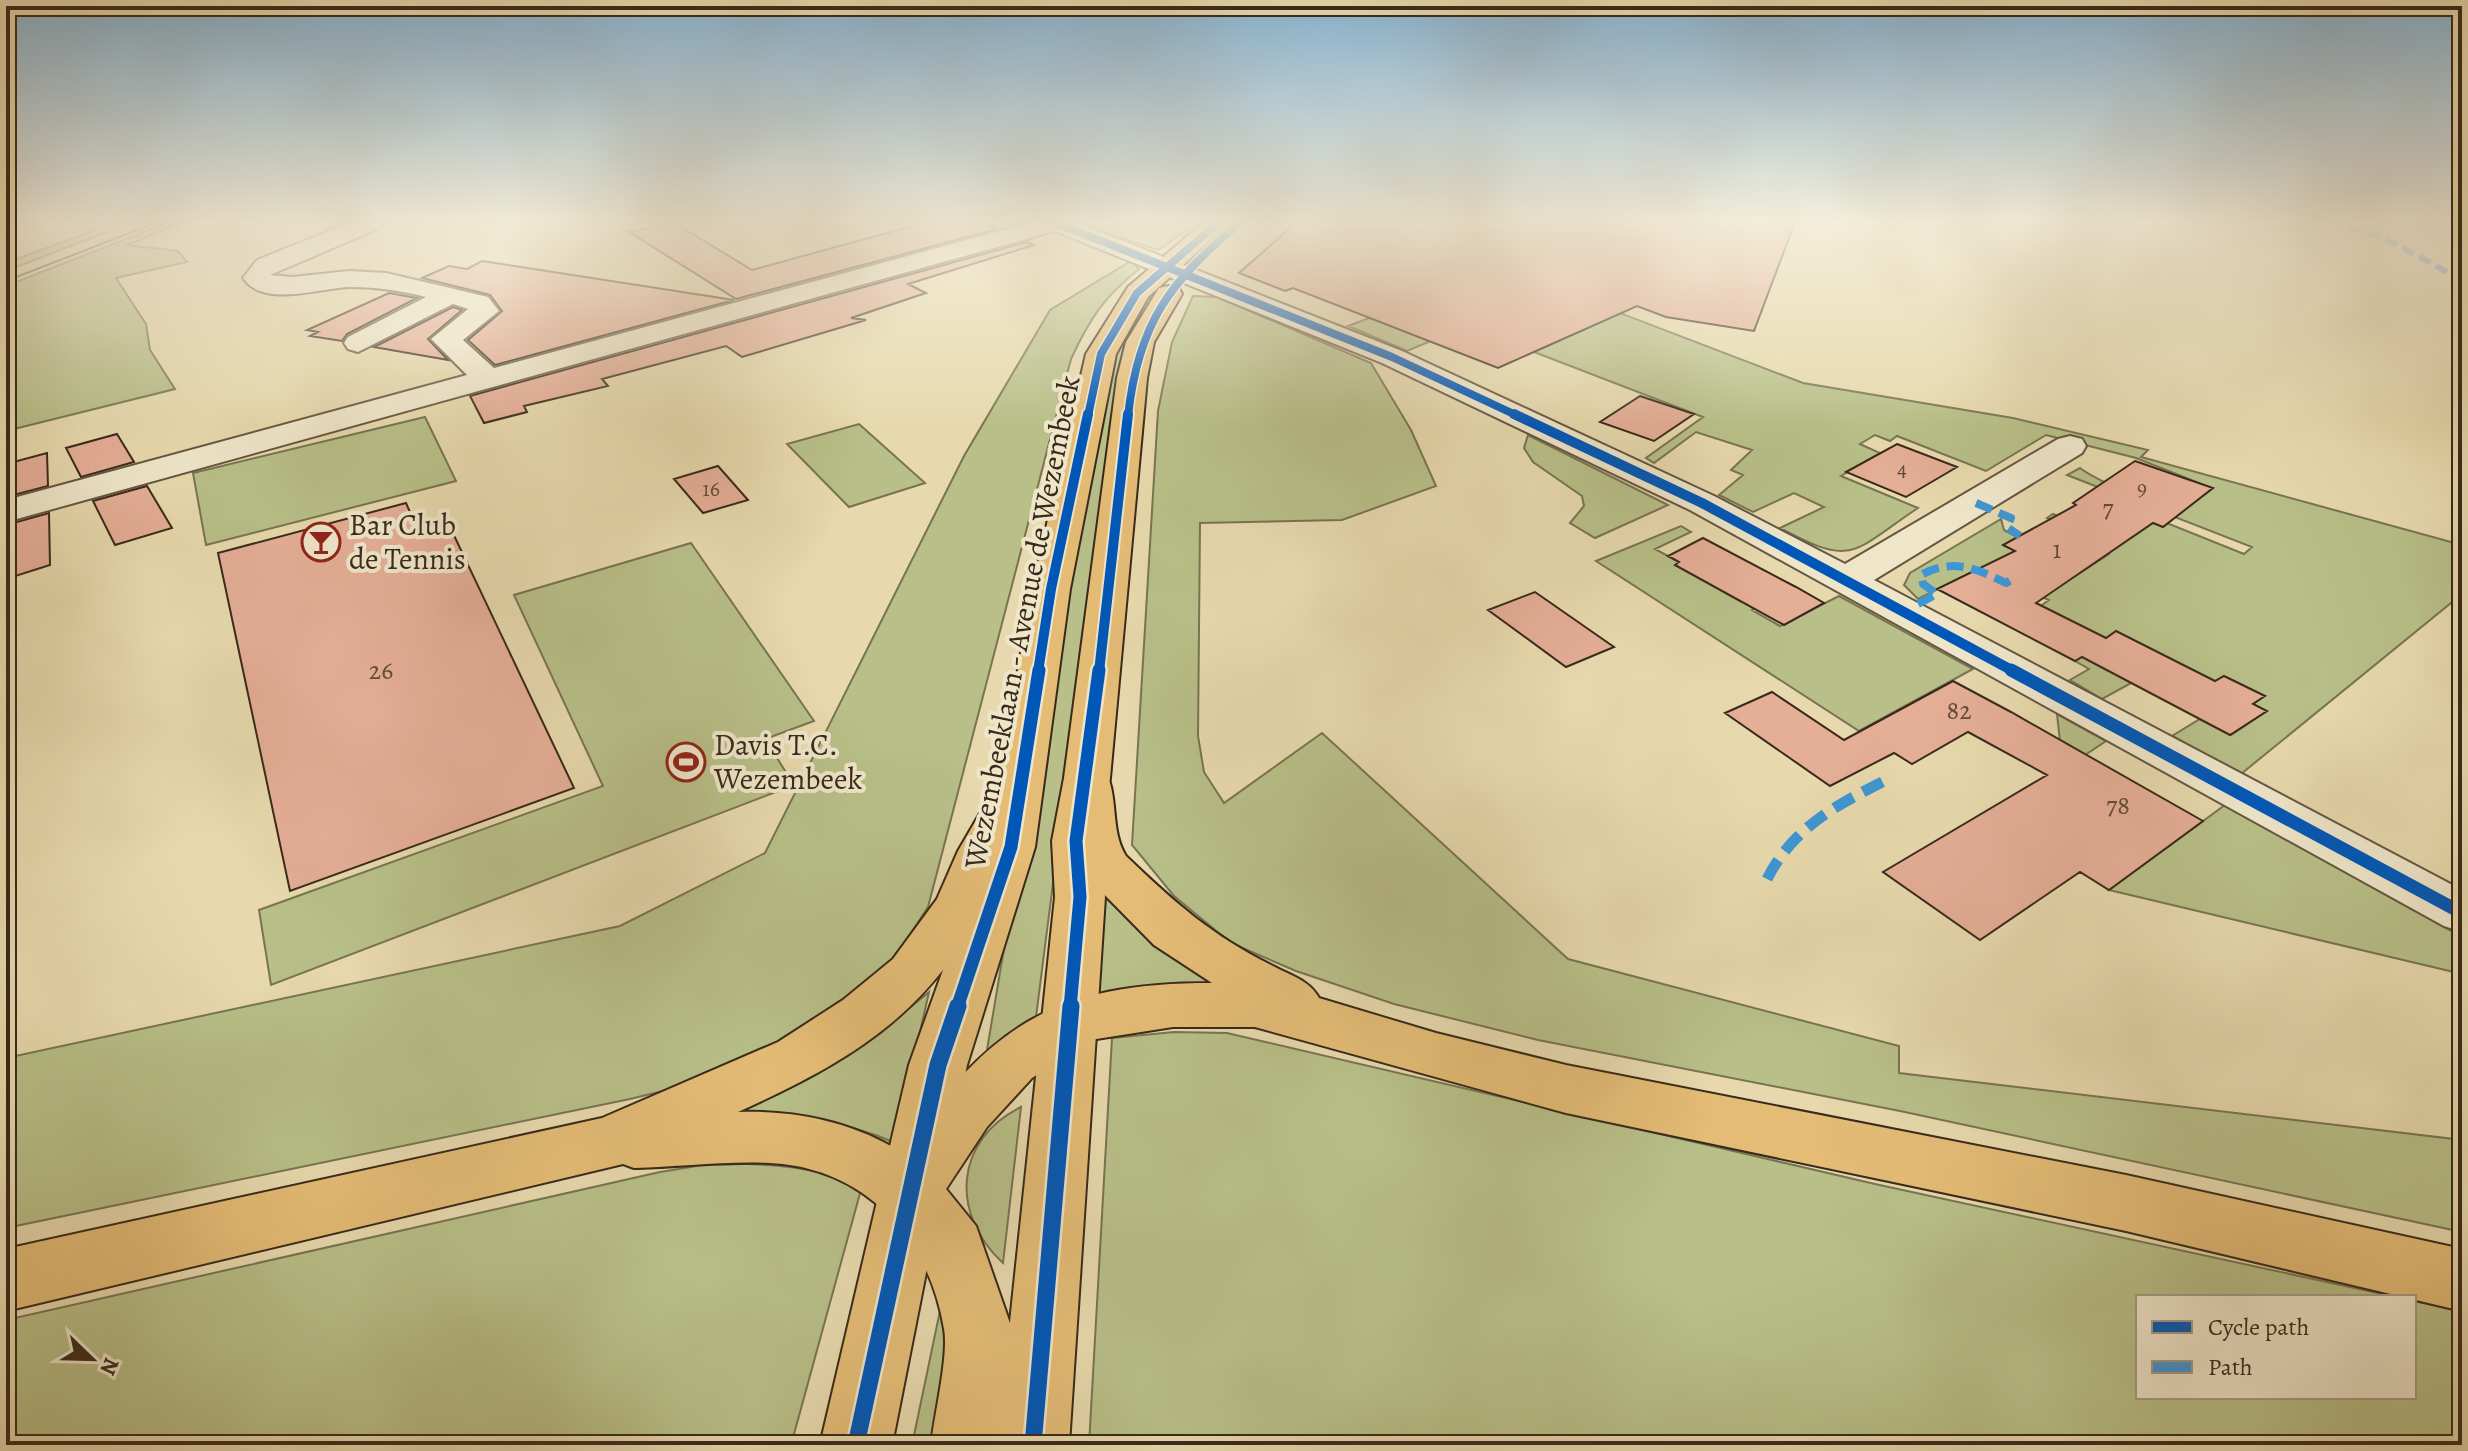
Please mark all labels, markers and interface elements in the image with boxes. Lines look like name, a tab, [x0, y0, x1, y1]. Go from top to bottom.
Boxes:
street label: Wezembeeklaan - Avenue de Wezembeek	[954, 372, 1089, 873]
house number: 4	[1897, 454, 1907, 484]
house number: 9	[2137, 473, 2147, 503]
house number: 16	[702, 474, 720, 504]
house number: 7	[2103, 491, 2114, 526]
place label: Bar Club de Tennis	[349, 505, 466, 579]
bar icon: Bar Club de Tennis	[300, 521, 342, 563]
house number: 1	[2053, 532, 2062, 567]
house number: 26	[369, 653, 393, 688]
house number: 82	[1947, 693, 1971, 728]
place label: Davis T.C. Wezembeek	[713, 725, 862, 799]
sports icon: Davis T.C. Wezembeek	[665, 741, 707, 783]
house number: 78	[2106, 788, 2130, 823]
legend	[2136, 1295, 2416, 1399]
text: Cycle path	[2208, 1311, 2309, 1343]
north arrow	[52, 1319, 132, 1399]
text: Path	[2208, 1351, 2253, 1383]
text: N	[93, 1353, 126, 1380]

